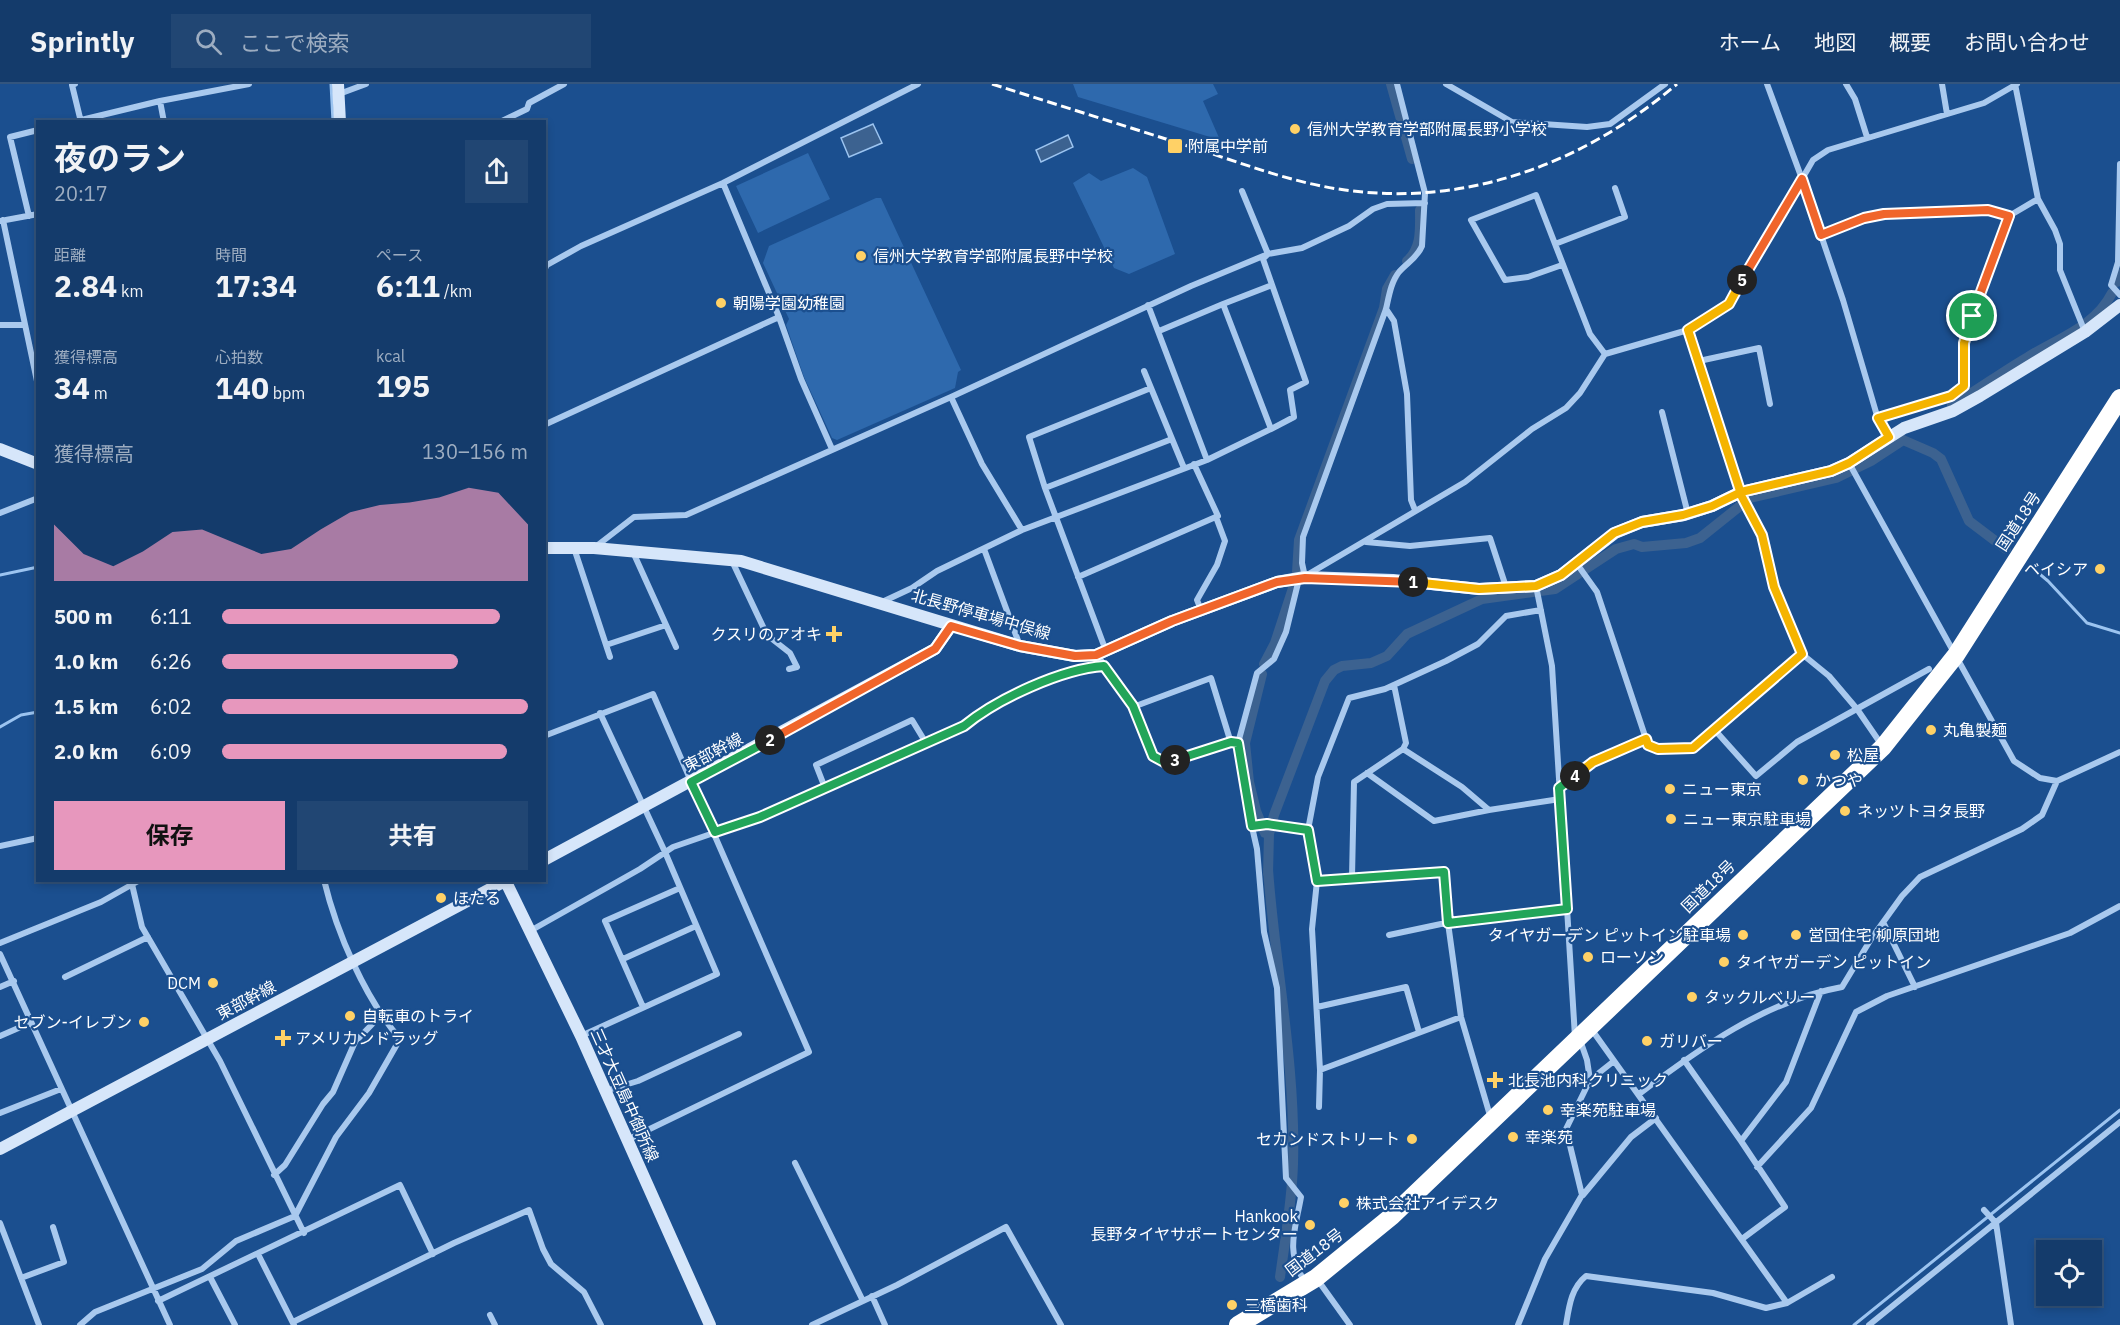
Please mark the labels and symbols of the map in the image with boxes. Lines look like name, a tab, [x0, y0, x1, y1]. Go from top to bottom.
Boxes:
place label: 信州大学教育学部附属長野小学校	[1307, 119, 1547, 139]
marker: 信州大学教育学部附属長野小学校	[1288, 122, 1302, 136]
place label: 附属中学前	[1188, 136, 1268, 156]
marker: 附属中学前	[1166, 137, 1184, 155]
place label: 信州大学教育学部附属長野中学校	[873, 246, 1113, 266]
marker: 信州大学教育学部附属長野中学校	[854, 249, 868, 263]
pin: 5	[1727, 265, 1757, 295]
pin	[1946, 290, 1997, 341]
place label: 朝陽学園幼稚園	[733, 293, 845, 313]
marker: 朝陽学園幼稚園	[714, 296, 728, 310]
street label: 国道18号	[1991, 487, 2045, 555]
place label: ベイシア	[2024, 559, 2088, 579]
marker: ベイシア	[2093, 562, 2107, 576]
pin: 1	[1398, 567, 1428, 597]
street label: 北長野停車場中俣線	[909, 585, 1053, 643]
place label: クスリのアオキ	[710, 624, 822, 644]
marker: クスリのアオキ	[827, 627, 841, 641]
place label: 丸亀製麺	[1943, 720, 2007, 740]
marker: 丸亀製麺	[1924, 723, 1938, 737]
pin: 2	[755, 725, 785, 755]
street label: 東部幹線	[680, 728, 746, 776]
pin: 3	[1160, 745, 1190, 775]
place label: 松屋	[1847, 745, 1879, 765]
marker: 松屋	[1828, 748, 1842, 762]
pin: 4	[1560, 761, 1590, 791]
place label: かつや	[1815, 770, 1863, 790]
marker: かつや	[1796, 773, 1810, 787]
place label: ニュー東京	[1682, 779, 1762, 799]
marker: ニュー東京	[1663, 782, 1677, 796]
place label: ネッツトヨタ長野	[1857, 801, 1985, 821]
marker: ネッツトヨタ長野	[1838, 804, 1852, 818]
place label: ニュー東京駐車場	[1683, 809, 1811, 829]
marker: ニュー東京駐車場	[1664, 812, 1678, 826]
street label: 国道18号	[1677, 855, 1739, 917]
place label: ほたる	[453, 888, 501, 908]
marker: ほたる	[434, 891, 448, 905]
place label: タイヤガーデン ピットイン駐車場	[1488, 925, 1731, 945]
place label: 営団住宅 柳原団地	[1808, 925, 1940, 945]
marker: タイヤガーデン ピットイン駐車場	[1736, 928, 1750, 942]
marker: 営団住宅 柳原団地	[1789, 928, 1803, 942]
place label: ローソン	[1600, 947, 1664, 967]
marker: ローソン	[1581, 950, 1595, 964]
place label: タイヤガーデン ピットイン	[1736, 952, 1931, 972]
marker: タイヤガーデン ピットイン	[1717, 955, 1731, 969]
place label: DCM	[167, 973, 201, 993]
marker: DCM	[206, 976, 220, 990]
street label: 東部幹線	[213, 976, 279, 1024]
place label: タックルベリー	[1704, 987, 1816, 1007]
marker: タックルベリー	[1685, 990, 1699, 1004]
place label: 自転車のトライ	[362, 1006, 474, 1026]
marker: 自転車のトライ	[343, 1009, 357, 1023]
place label: セブン-イレブン	[14, 1012, 132, 1032]
marker: セブン-イレブン	[137, 1015, 151, 1029]
street label: 三才大豆島中御所線	[587, 1025, 663, 1165]
place label: アメリカンドラッグ	[295, 1028, 438, 1048]
marker: アメリカンドラッグ	[276, 1031, 290, 1045]
place label: ガリバー	[1659, 1031, 1723, 1051]
marker: ガリバー	[1640, 1034, 1654, 1048]
place label: 北長池内科クリニック	[1508, 1070, 1668, 1090]
marker: 北長池内科クリニック	[1486, 1071, 1504, 1089]
place label: 幸楽苑駐車場	[1560, 1100, 1656, 1120]
marker: 幸楽苑駐車場	[1541, 1103, 1555, 1117]
place label: 幸楽苑	[1525, 1127, 1573, 1147]
place label: セカンドストリート	[1256, 1129, 1400, 1149]
marker: 幸楽苑	[1506, 1130, 1520, 1144]
marker: セカンドストリート	[1405, 1132, 1419, 1146]
place label: 株式会社アイデスク	[1356, 1193, 1499, 1213]
marker: 株式会社アイデスク	[1337, 1196, 1351, 1210]
place label: Hankook 長野タイヤサポートセンター	[1090, 1206, 1299, 1244]
marker: Hankook 長野タイヤサポートセンター	[1303, 1218, 1317, 1232]
street label: 国道18号	[1281, 1224, 1347, 1280]
place label: 三橋歯科	[1244, 1295, 1308, 1315]
marker: 三橋歯科	[1225, 1298, 1239, 1312]

